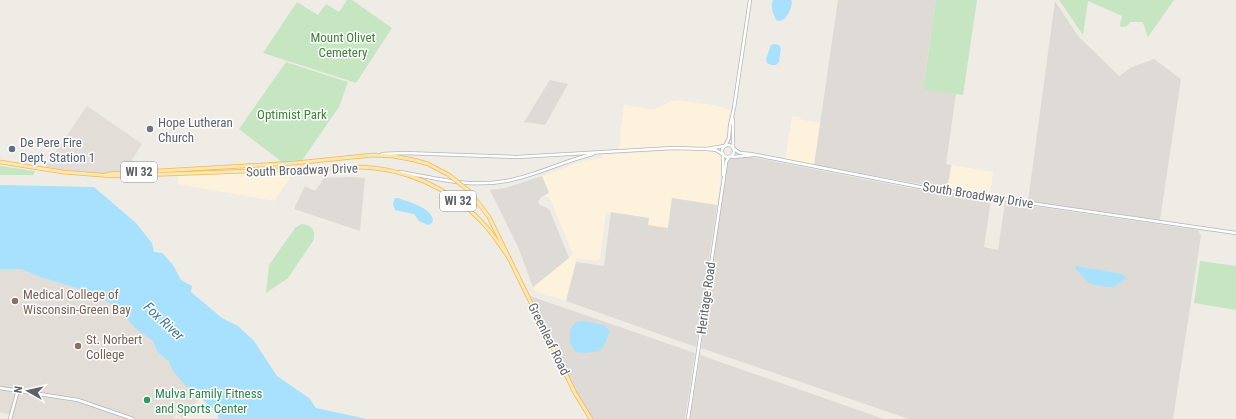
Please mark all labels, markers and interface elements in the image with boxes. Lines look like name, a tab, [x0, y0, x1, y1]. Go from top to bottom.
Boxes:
park label: Mount Olivet Cemetery	[311, 30, 376, 60]
park label: Optimist Park	[257, 107, 327, 122]
place label: Hope Lutheran Church	[158, 115, 233, 145]
marker: Hope Lutheran Church	[145, 124, 155, 134]
place label: De Pere Fire Dept, Station 1	[20, 135, 95, 165]
marker: De Pere Fire Dept, Station 1	[7, 144, 17, 154]
street label: South Broadway Drive	[246, 161, 358, 179]
road number: WI 32	[121, 162, 157, 182]
street label: South Broadway Drive	[922, 179, 1034, 211]
road number: WI 32	[440, 191, 476, 211]
street label: Heritage Road	[694, 261, 718, 335]
place label: Medical College of Wisconsin-Green Bay	[23, 287, 131, 317]
marker: Medical College of Wisconsin-Green Bay	[10, 296, 20, 306]
water label: Fox River	[141, 299, 188, 344]
street label: Greenleaf Road	[525, 300, 573, 378]
place label: St. Norbert College	[86, 332, 142, 362]
marker: St. Norbert College	[73, 341, 83, 351]
north arrow	[8, 371, 48, 411]
text: N	[12, 385, 26, 394]
place label: Mulva Family Fitness and Sports Center	[155, 386, 263, 416]
marker: Mulva Family Fitness and Sports Center	[142, 395, 152, 405]

